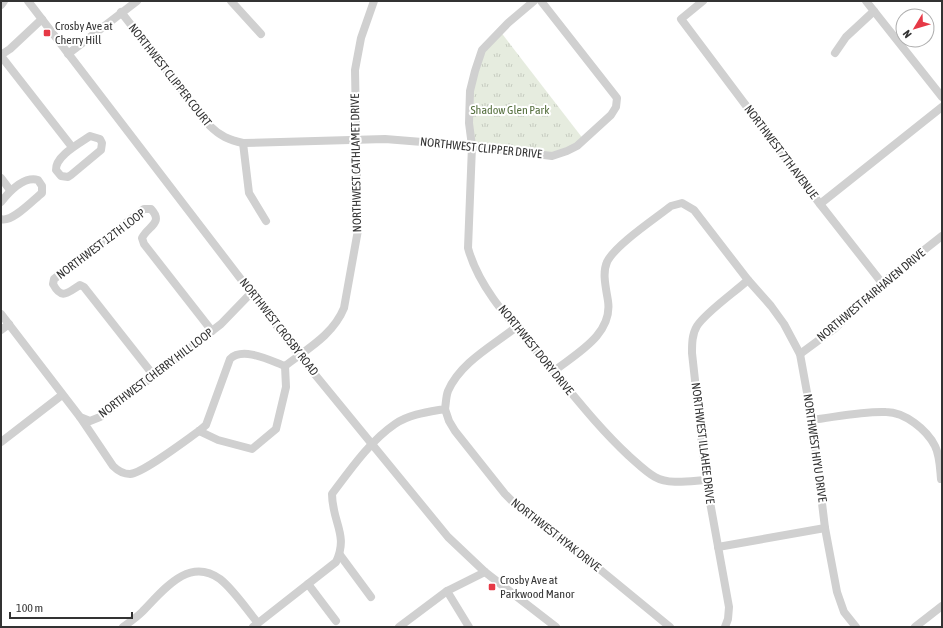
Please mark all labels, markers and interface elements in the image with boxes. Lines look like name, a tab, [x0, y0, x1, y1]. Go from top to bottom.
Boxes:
north arrow	[895, 8, 935, 48]
place label: Crosby Ave at Cherry Hill	[55, 19, 113, 47]
street label: NORTHWEST CLIPPER COURT	[126, 21, 215, 130]
marker: Crosby Ave at Cherry Hill	[42, 28, 52, 38]
text: N	[900, 28, 914, 40]
street label: NORTHWEST CATHLAMET DRIVE	[348, 94, 364, 232]
street label: NORTHWEST 7TH AVENUE	[741, 102, 821, 202]
park label: Shadow Glen Park	[471, 103, 550, 117]
street label: NORTHWEST CLIPPER DRIVE	[419, 135, 543, 161]
street label: NORTHWEST 12TH LOOP	[54, 206, 148, 282]
street label: NORTHWEST FAIRHAVEN DRIVE	[814, 246, 928, 344]
street label: NORTHWEST CROSBY ROAD	[237, 276, 321, 379]
street label: NORTHWEST DORY DRIVE	[495, 302, 577, 398]
street label: NORTHWEST CHERRY HILL LOOP	[96, 325, 216, 421]
street label: NORTHWEST ILLAHEE DRIVE	[689, 382, 717, 504]
street label: NORTHWEST HIYU DRIVE	[800, 393, 830, 503]
street label: NORTHWEST HYAK DRIVE	[508, 496, 604, 574]
place label: Crosby Ave at Parkwood Manor	[500, 573, 575, 601]
marker: Crosby Ave at Parkwood Manor	[487, 582, 497, 592]
scale bar	[10, 594, 132, 620]
text: 100 m	[16, 601, 43, 615]

